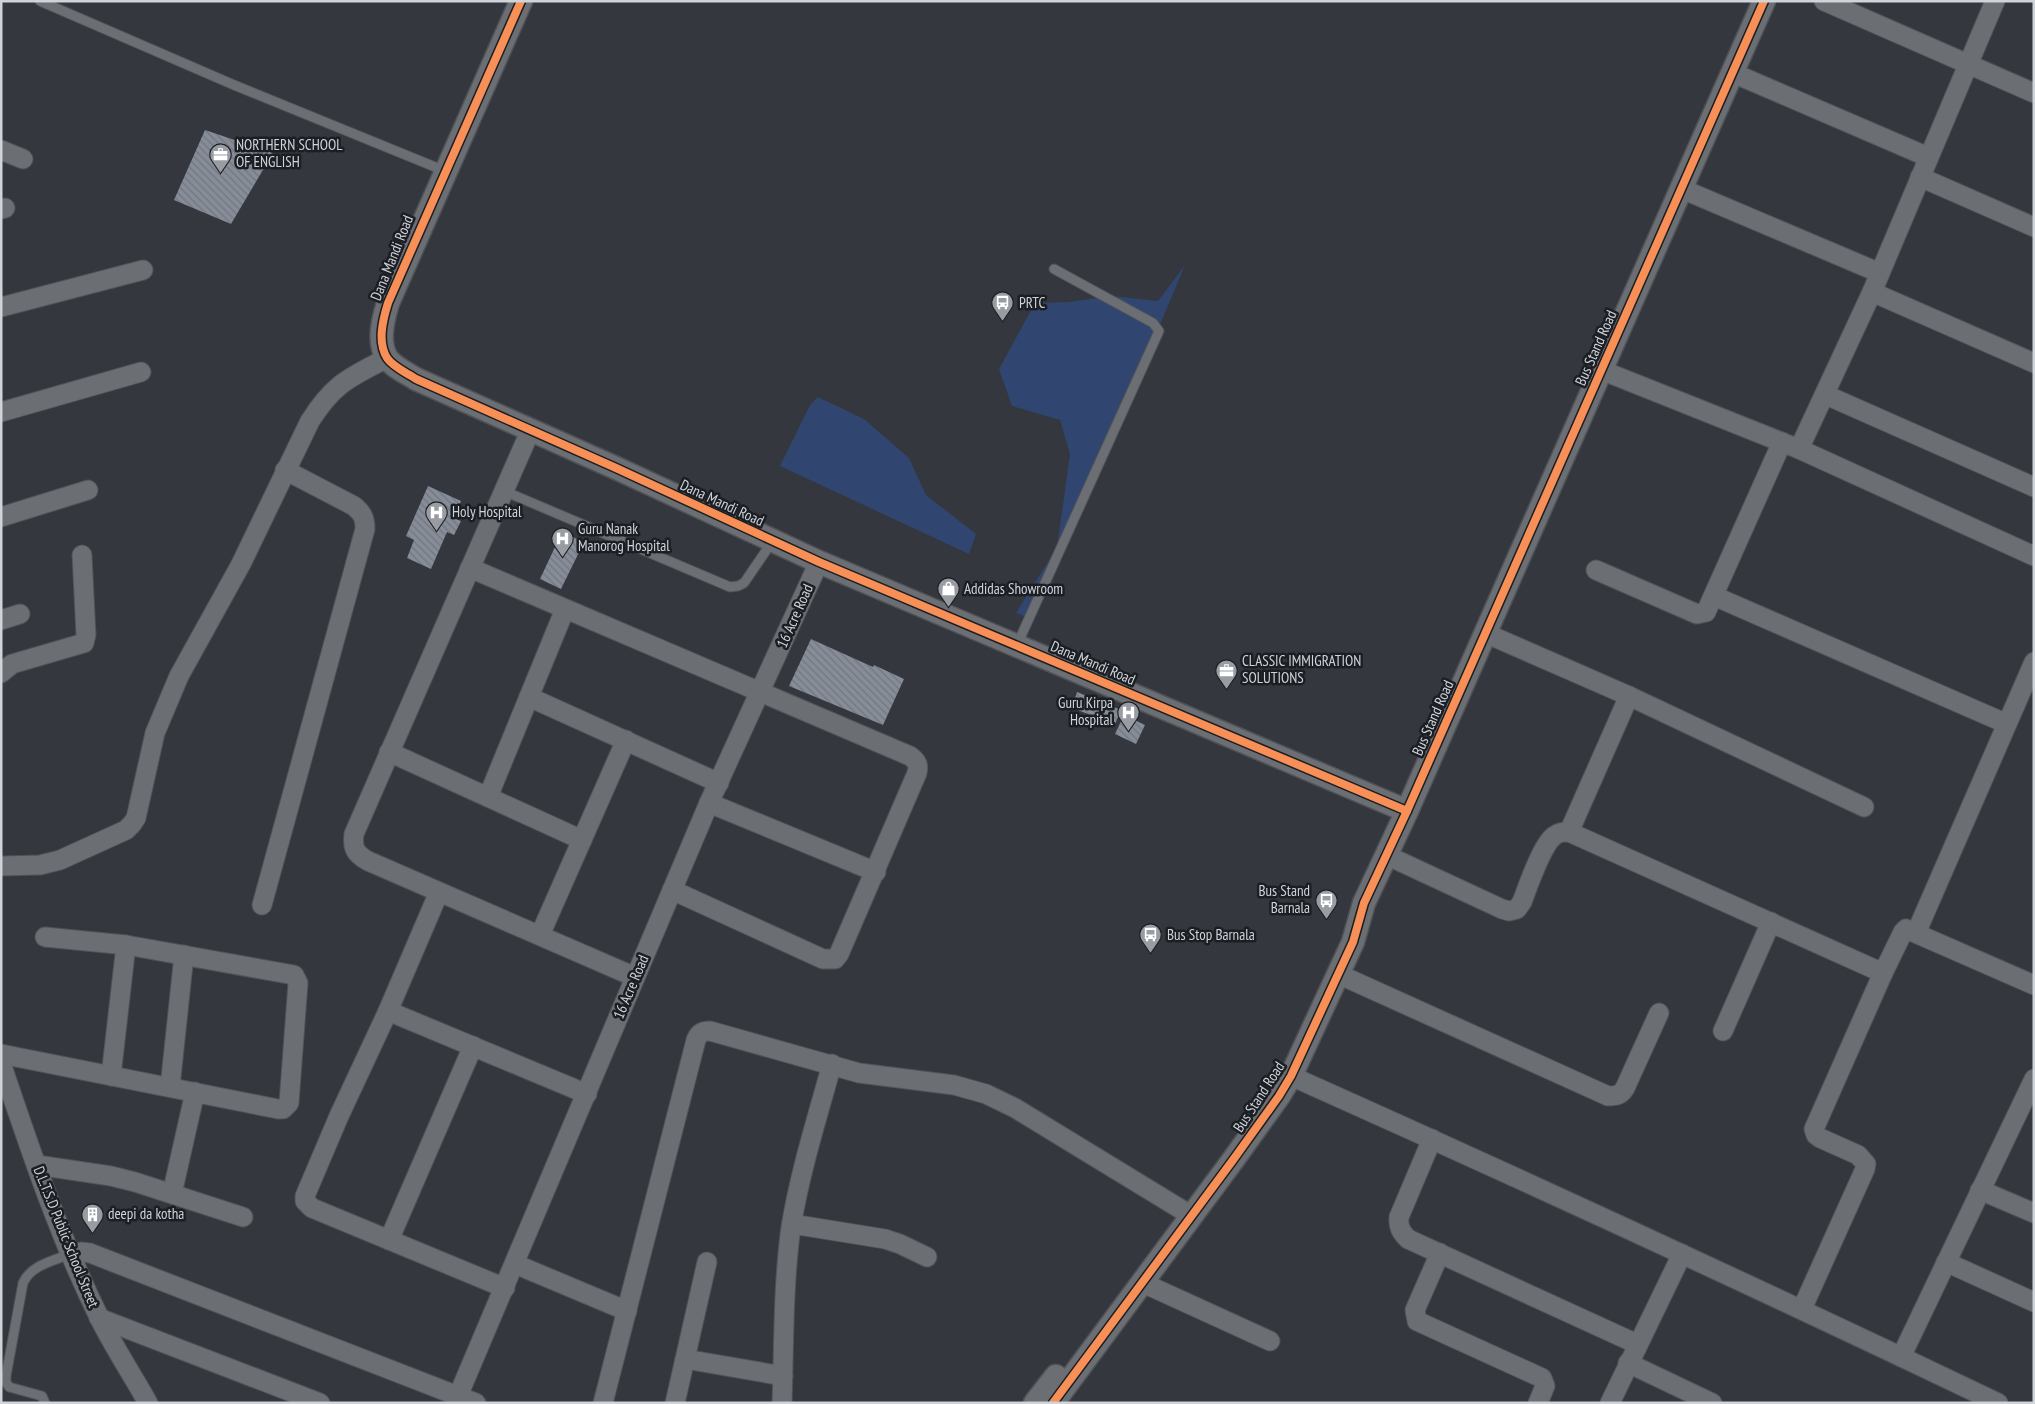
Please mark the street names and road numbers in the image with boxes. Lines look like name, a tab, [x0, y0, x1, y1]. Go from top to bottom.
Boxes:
street label: Dana Mandi Road	[366, 212, 417, 303]
street label: Bus Stand Road	[1571, 307, 1621, 388]
street label: Dana Mandi Road	[677, 475, 767, 530]
street label: 16 Acre Road	[772, 581, 817, 651]
street label: Dana Mandi Road	[1048, 636, 1138, 689]
street label: Bus Stand Road	[1408, 677, 1458, 758]
street label: 16 Acre Road	[609, 952, 652, 1022]
street label: Bus Stand Road	[1229, 1058, 1288, 1136]
street label: D.L.T.S.D Public School Street	[29, 1163, 103, 1310]

